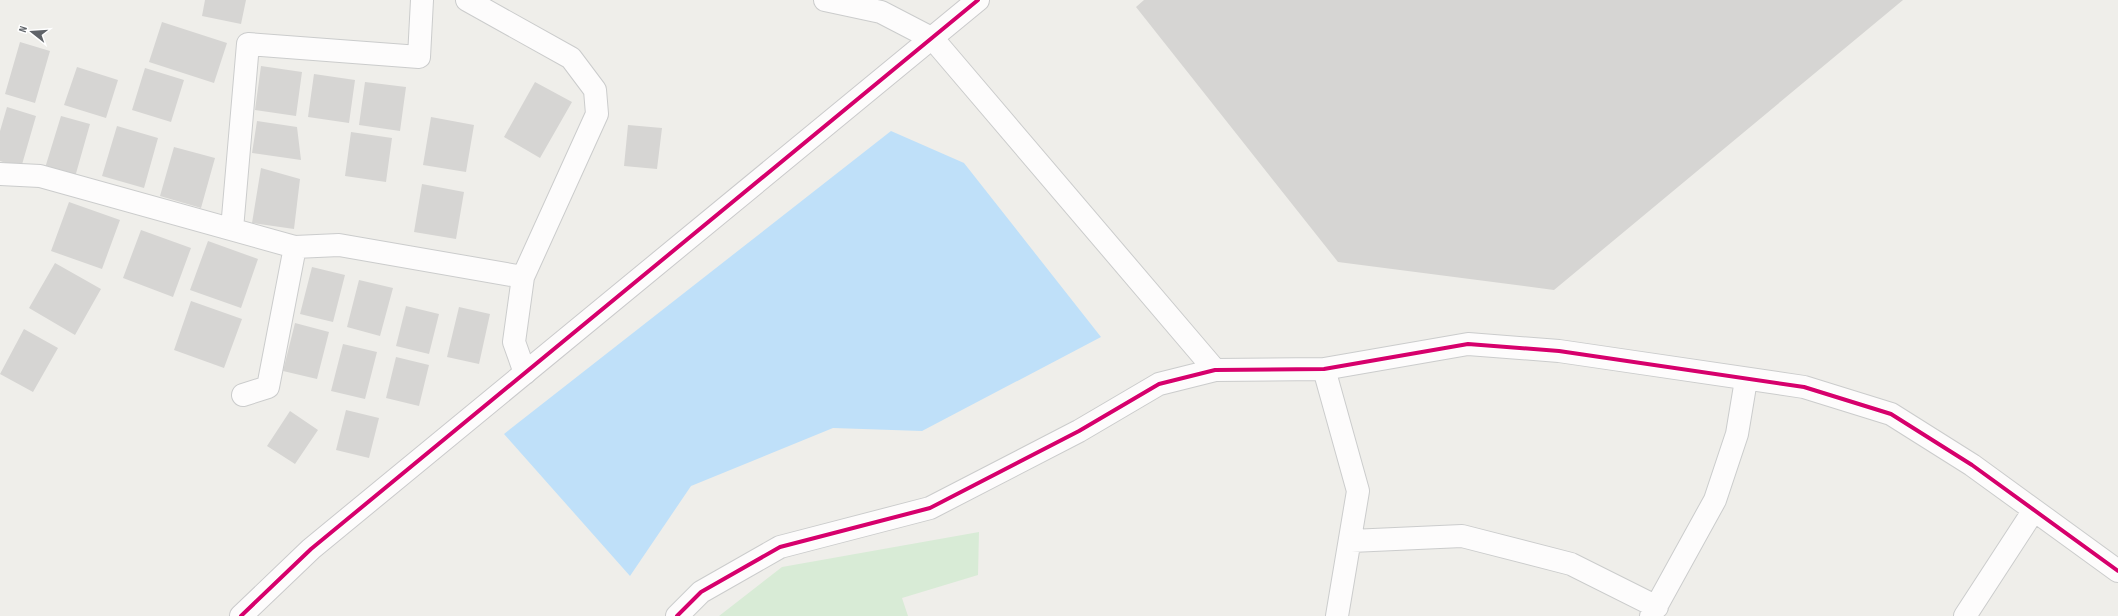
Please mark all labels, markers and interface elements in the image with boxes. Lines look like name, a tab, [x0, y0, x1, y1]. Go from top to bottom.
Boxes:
north arrow	[12, 12, 52, 52]
text: N	[16, 24, 30, 34]

